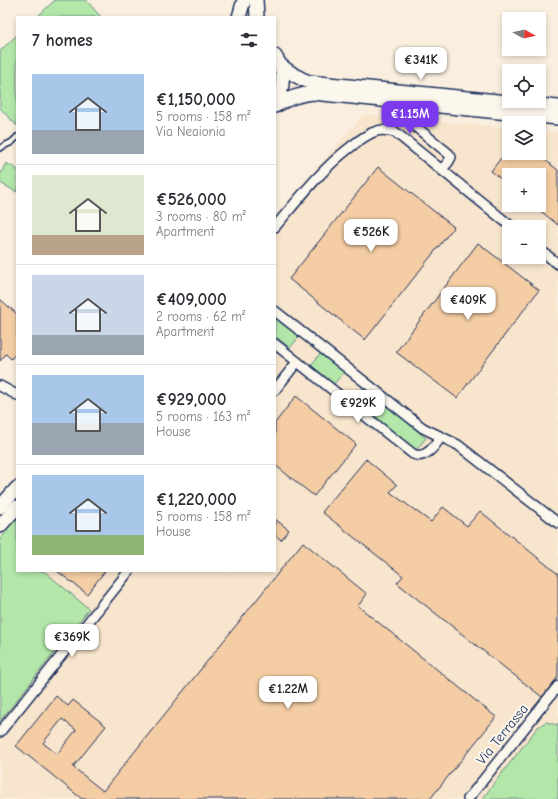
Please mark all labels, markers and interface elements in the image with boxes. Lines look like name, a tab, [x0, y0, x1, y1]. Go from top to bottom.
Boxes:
north arrow	[502, 12, 546, 56]
map controls	[502, 12, 546, 264]
icon: filters	[238, 29, 260, 51]
text: 7 homes	[32, 31, 93, 50]
pin: €341K	[393, 47, 449, 81]
text: €341K	[404, 52, 438, 67]
button: locate	[502, 64, 546, 108]
icon: home	[64, 90, 112, 138]
text: €1,150,000	[156, 90, 236, 109]
pin: €1.15M	[377, 101, 443, 135]
text: €1.15M	[391, 106, 429, 121]
text: 5 rooms · 158 m²	[156, 109, 250, 124]
button: layers	[502, 116, 546, 160]
text: Via Neaionia	[156, 124, 225, 139]
button: +	[502, 168, 546, 212]
text: €526,000	[156, 190, 227, 209]
icon: home	[64, 191, 112, 239]
text: 3 rooms · 80 m²	[156, 209, 246, 224]
pin: €526K	[343, 219, 399, 253]
button: −	[502, 220, 546, 264]
text: Apartment	[156, 224, 214, 239]
text: €526K	[353, 224, 389, 239]
pin: €409K	[440, 287, 496, 321]
text: €409,000	[156, 290, 227, 309]
icon: home	[64, 291, 112, 339]
text: €409K	[450, 292, 486, 307]
text: 2 rooms · 62 m²	[156, 309, 245, 324]
text: Apartment	[156, 324, 214, 339]
text: €929,000	[156, 390, 226, 409]
pin: €929K	[330, 390, 386, 424]
icon: home	[64, 391, 112, 439]
text: €929K	[340, 395, 376, 410]
text: 5 rooms · 163 m²	[156, 409, 250, 424]
text: House	[156, 424, 191, 439]
text: €1,220,000	[156, 490, 237, 509]
icon: home	[64, 491, 112, 539]
text: 5 rooms · 158 m²	[156, 509, 250, 524]
text: House	[156, 524, 191, 539]
pin: €369K	[44, 624, 100, 658]
text: €369K	[54, 629, 90, 644]
pin: €1.22M	[255, 676, 321, 710]
text: €1.22M	[268, 681, 308, 696]
street label: Via Terrassa	[473, 701, 532, 768]

